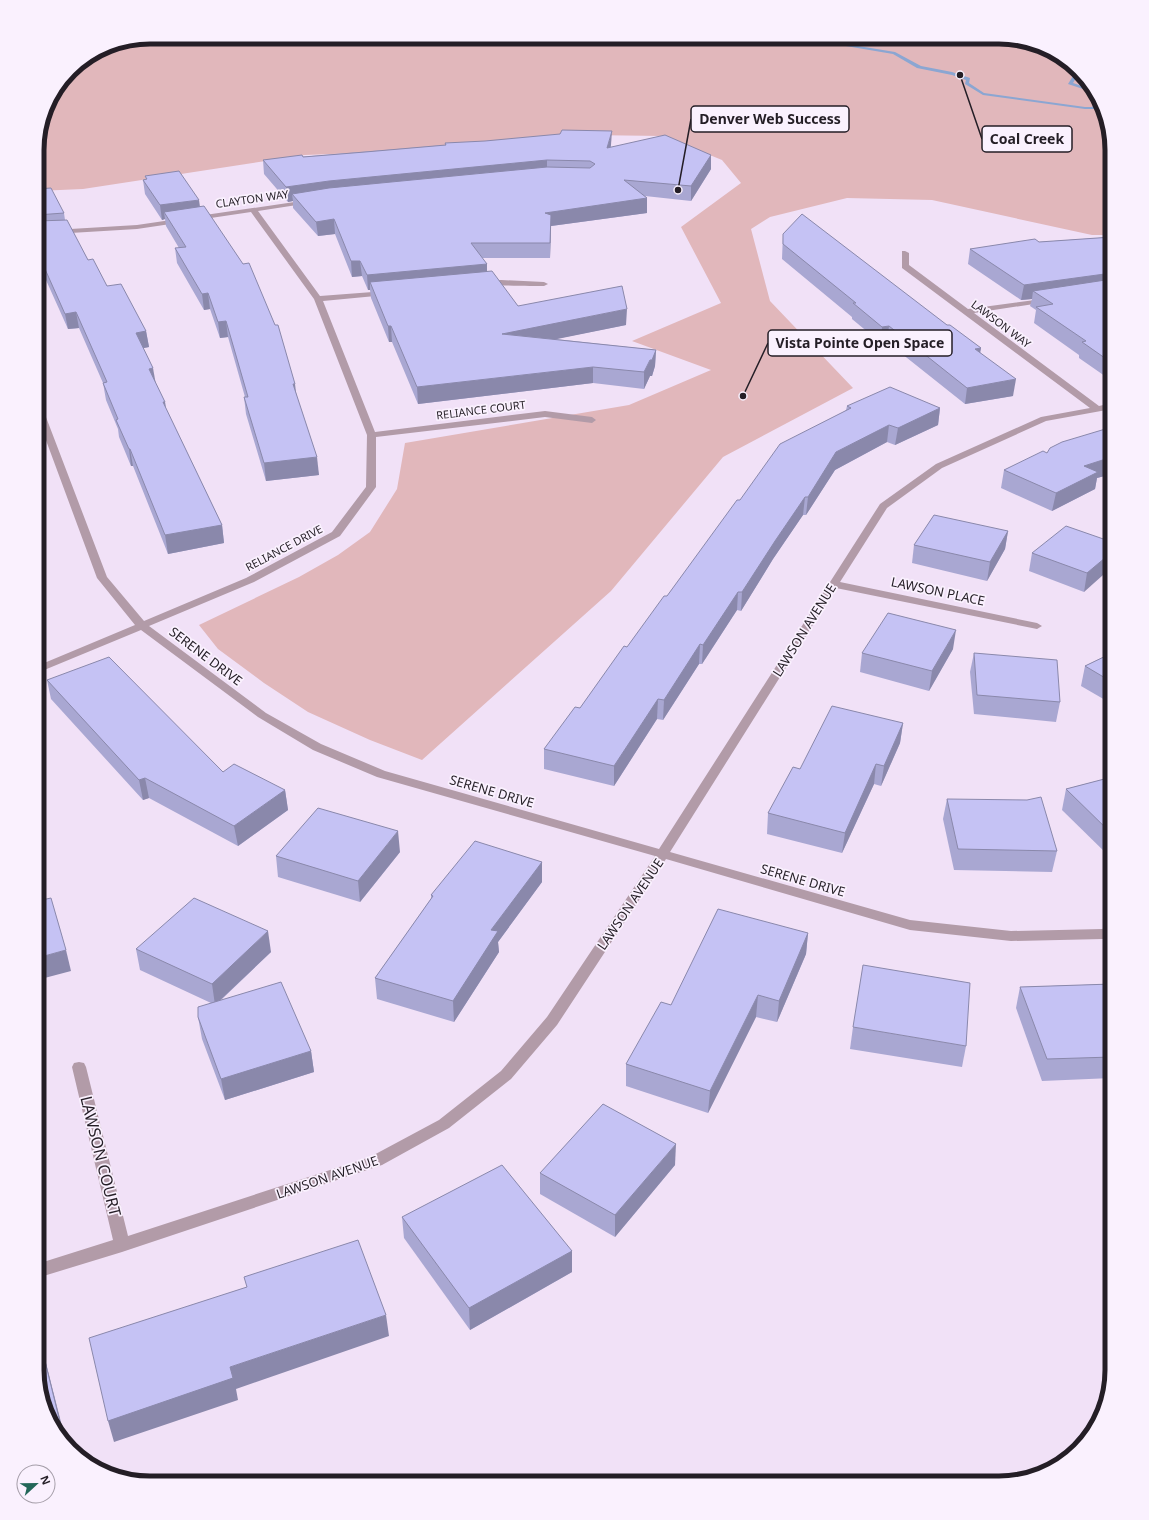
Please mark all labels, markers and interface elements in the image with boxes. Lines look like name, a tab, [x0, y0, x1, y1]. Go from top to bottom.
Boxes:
callout: Denver Web Success	[691, 106, 849, 132]
text: Denver Web Success	[699, 109, 841, 128]
callout: Coal Creek	[982, 126, 1072, 152]
text: Coal Creek	[990, 129, 1064, 148]
street label: CLAYTON WAY	[215, 186, 290, 211]
street label: LAWSON WAY	[969, 296, 1035, 351]
callout: Vista Pointe Open Space	[768, 330, 952, 356]
text: Vista Pointe Open Space	[776, 333, 944, 352]
street label: RELIANCE COURT	[435, 397, 527, 422]
street label: RELIANCE DRIVE	[243, 521, 325, 574]
street label: LAWSON PLACE	[889, 572, 987, 610]
street label: LAWSON AVENUE	[768, 580, 840, 680]
street label: SERENE DRIVE	[166, 623, 246, 689]
street label: SERENE DRIVE	[448, 770, 536, 812]
street label: LAWSON AVENUE	[593, 855, 667, 953]
street label: SERENE DRIVE	[759, 859, 847, 901]
street label: LAWSON COURT	[75, 1094, 127, 1219]
street label: LAWSON AVENUE	[274, 1151, 380, 1203]
north arrow	[16, 1464, 56, 1504]
text: N	[37, 1473, 54, 1487]

